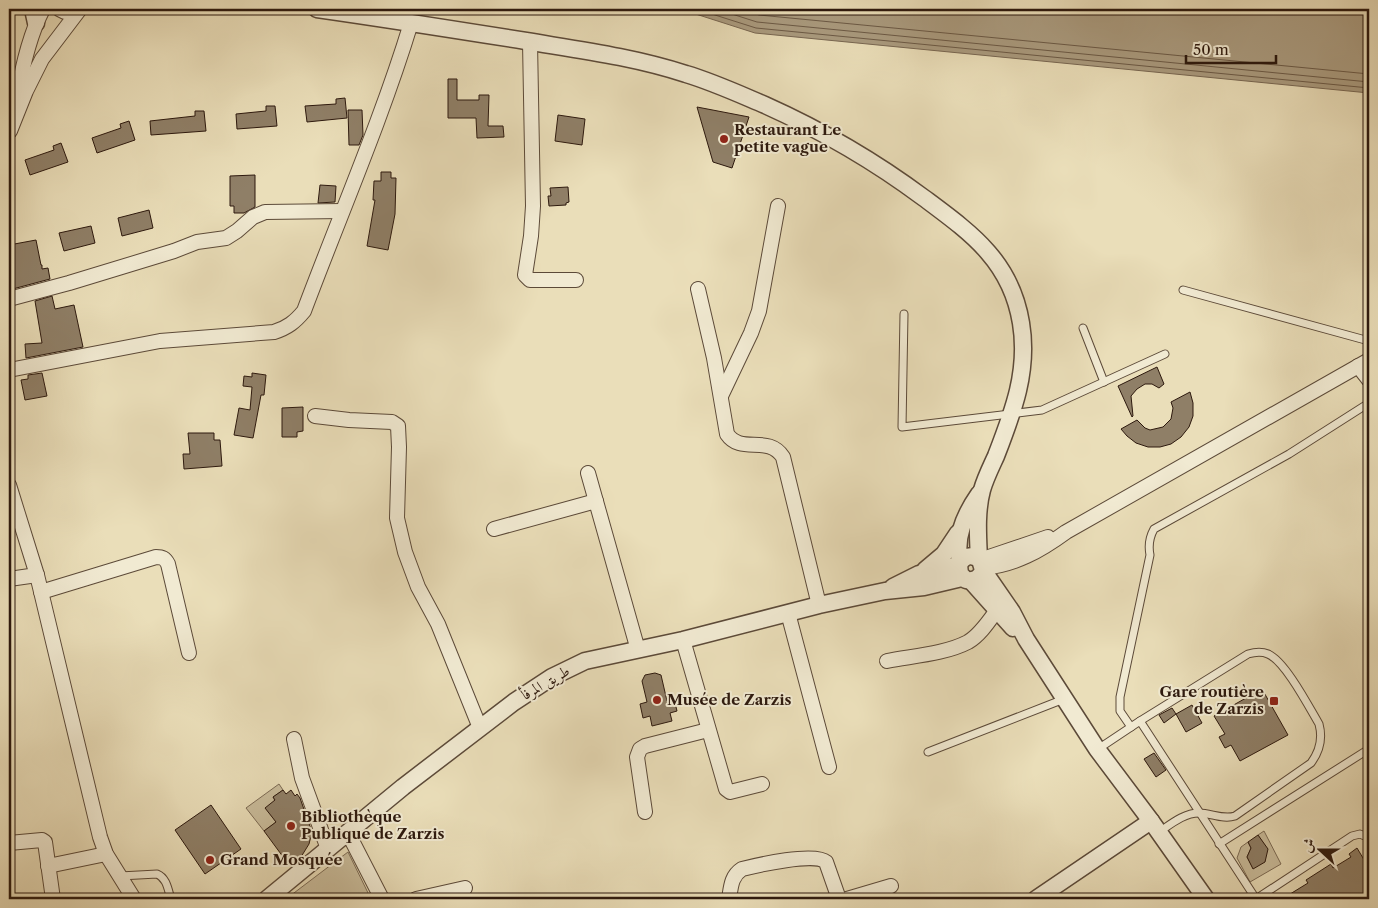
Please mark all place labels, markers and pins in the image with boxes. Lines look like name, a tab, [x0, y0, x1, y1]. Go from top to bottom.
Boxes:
place label: Restaurant Le petite vague	[734, 120, 841, 156]
marker: Restaurant Le petite vague	[718, 133, 730, 145]
place label: Gare routière de Zarzis	[1160, 682, 1264, 718]
place label: Musée de Zarzis	[667, 690, 792, 709]
marker: Musée de Zarzis	[651, 694, 663, 706]
marker: Gare routière de Zarzis	[1268, 695, 1280, 707]
place label: Bibliothèque Publique de Zarzis	[301, 807, 445, 843]
marker: Bibliothèque Publique de Zarzis	[285, 820, 297, 832]
place label: Grand Mosquée	[220, 850, 342, 869]
marker: Grand Mosquée	[204, 854, 216, 866]

